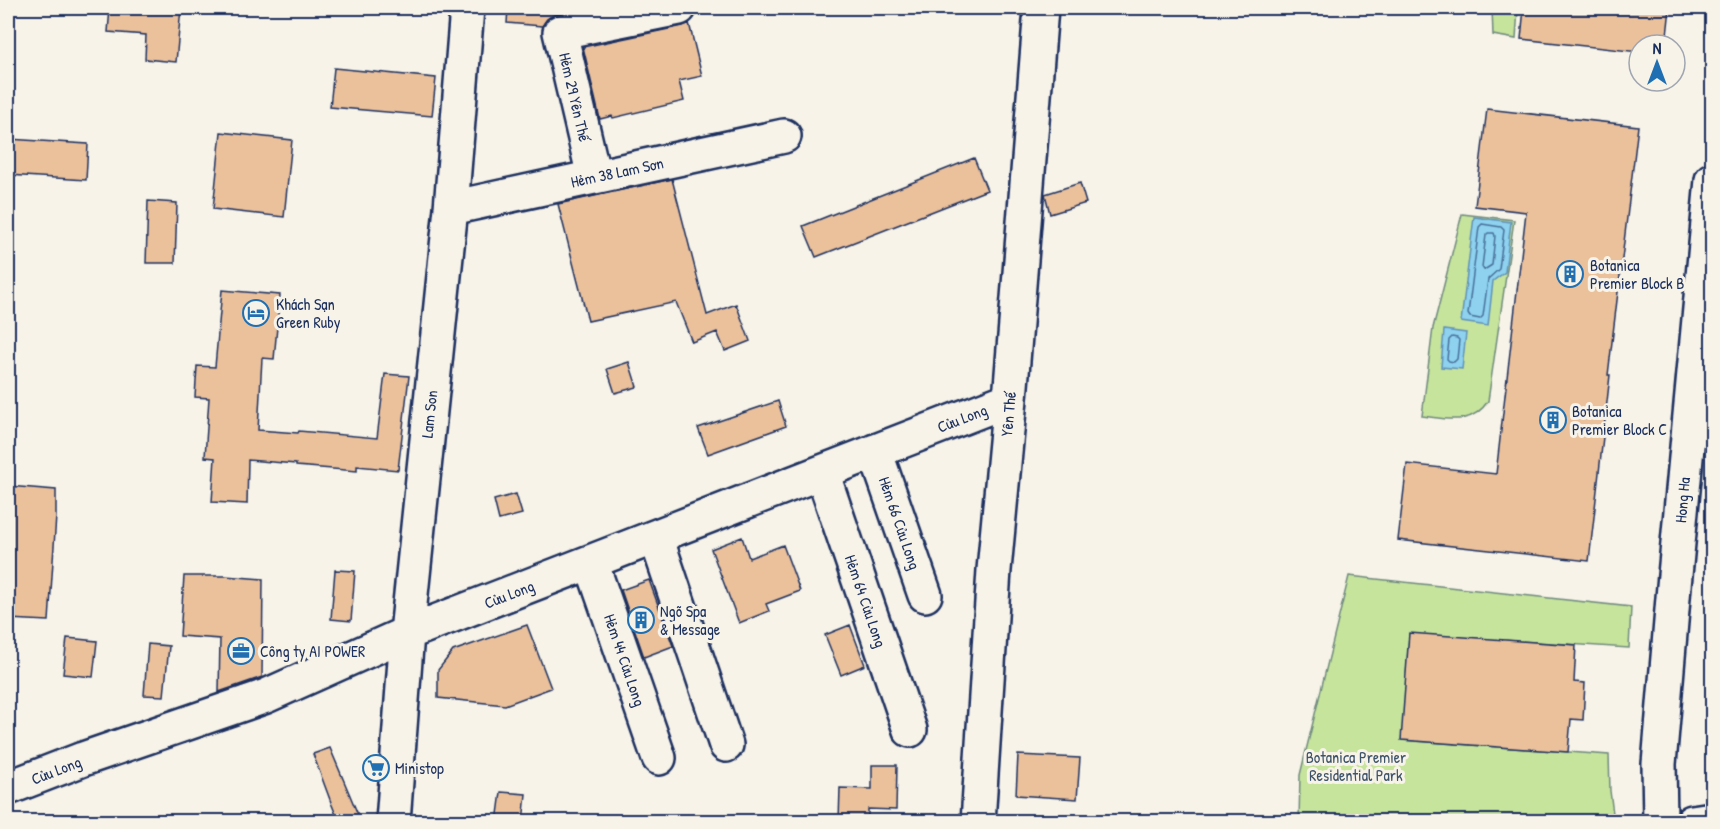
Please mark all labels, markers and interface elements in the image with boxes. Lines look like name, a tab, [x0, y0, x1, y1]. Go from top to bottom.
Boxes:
north arrow	[1627, 33, 1687, 93]
text: N	[1653, 37, 1662, 59]
street label: Hẻm 29 Yên Thế	[554, 50, 596, 144]
street label: Hẻm 38 Lam Sơn	[569, 151, 665, 193]
place label: Botanica Premier Block B	[1590, 254, 1684, 294]
building icon: Botanica Premier Block B	[1555, 259, 1585, 289]
place label: Khách Sạn Green Ruby	[276, 293, 341, 333]
hotel icon: Khách Sạn Green Ruby	[241, 298, 271, 328]
street label: Lam Son	[416, 389, 442, 439]
street label: Yên Thế	[995, 390, 1021, 437]
street label: Cửu Long	[934, 398, 990, 438]
place label: Botanica Premier Block C	[1572, 400, 1667, 440]
building icon: Botanica Premier Block C	[1538, 405, 1568, 435]
street label: Hẻm 66 Cửu Long	[874, 474, 926, 572]
street label: Hong Ha	[1669, 476, 1695, 524]
street label: Hẻm 64 Cửu Long	[840, 552, 892, 650]
street label: Cửu Long	[481, 574, 537, 614]
place label: Ngõ Spa & Message	[660, 600, 721, 640]
building icon: Ngõ Spa & Message	[626, 605, 656, 635]
street label: Hẻm 44 Cửu Long	[599, 611, 651, 709]
office icon: Công ty AI POWER	[226, 636, 256, 666]
place label: Công ty AI POWER	[260, 640, 365, 662]
park label: Botanica Premier Residential Park	[1306, 746, 1406, 786]
street label: Cửu Long	[28, 750, 84, 790]
supermarket icon: Ministop	[361, 753, 391, 783]
place label: Ministop	[395, 757, 444, 779]

